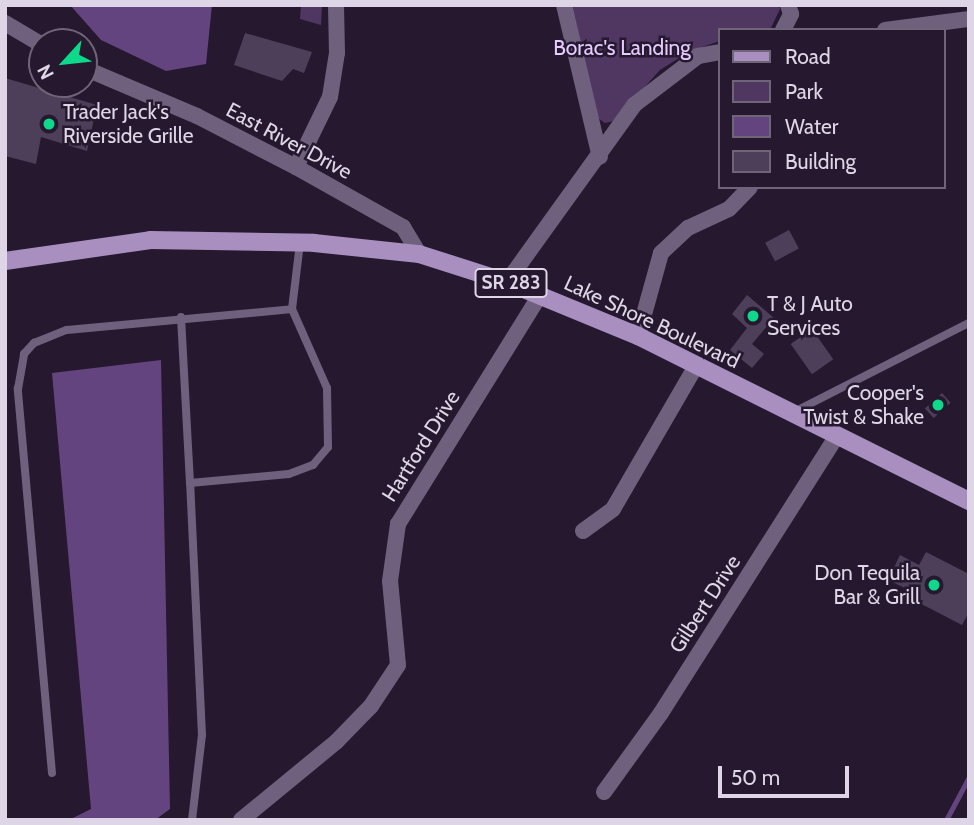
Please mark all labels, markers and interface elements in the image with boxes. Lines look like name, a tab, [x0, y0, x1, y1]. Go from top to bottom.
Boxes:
north arrow	[28, 28, 98, 98]
legend	[718, 28, 946, 189]
park label: Borac's Landing	[553, 35, 691, 61]
text: Road	[785, 44, 831, 69]
text: N	[32, 61, 59, 83]
text: Park	[785, 79, 823, 104]
street label: East River Drive	[222, 97, 356, 185]
place label: Trader Jack's Riverside Grille	[63, 99, 193, 149]
text: Water	[785, 114, 838, 139]
marker: Trader Jack's Riverside Grille	[41, 116, 57, 132]
text: Building	[785, 149, 856, 174]
road number: SR 283	[474, 268, 548, 298]
street label: Lake Shore Boulevard	[560, 270, 744, 374]
place label: T & J Auto Services	[767, 291, 853, 341]
marker: T & J Auto Services	[745, 308, 761, 324]
place label: Cooper's Twist & Shake	[803, 380, 924, 430]
street label: Hartford Drive	[377, 386, 465, 506]
marker: Cooper's Twist & Shake	[930, 397, 946, 413]
street label: Gilbert Drive	[664, 550, 746, 658]
place label: Don Tequila Bar & Grill	[814, 560, 920, 610]
marker: Don Tequila Bar & Grill	[926, 577, 942, 593]
scale bar	[722, 752, 853, 796]
text: 50 m	[731, 765, 780, 790]

